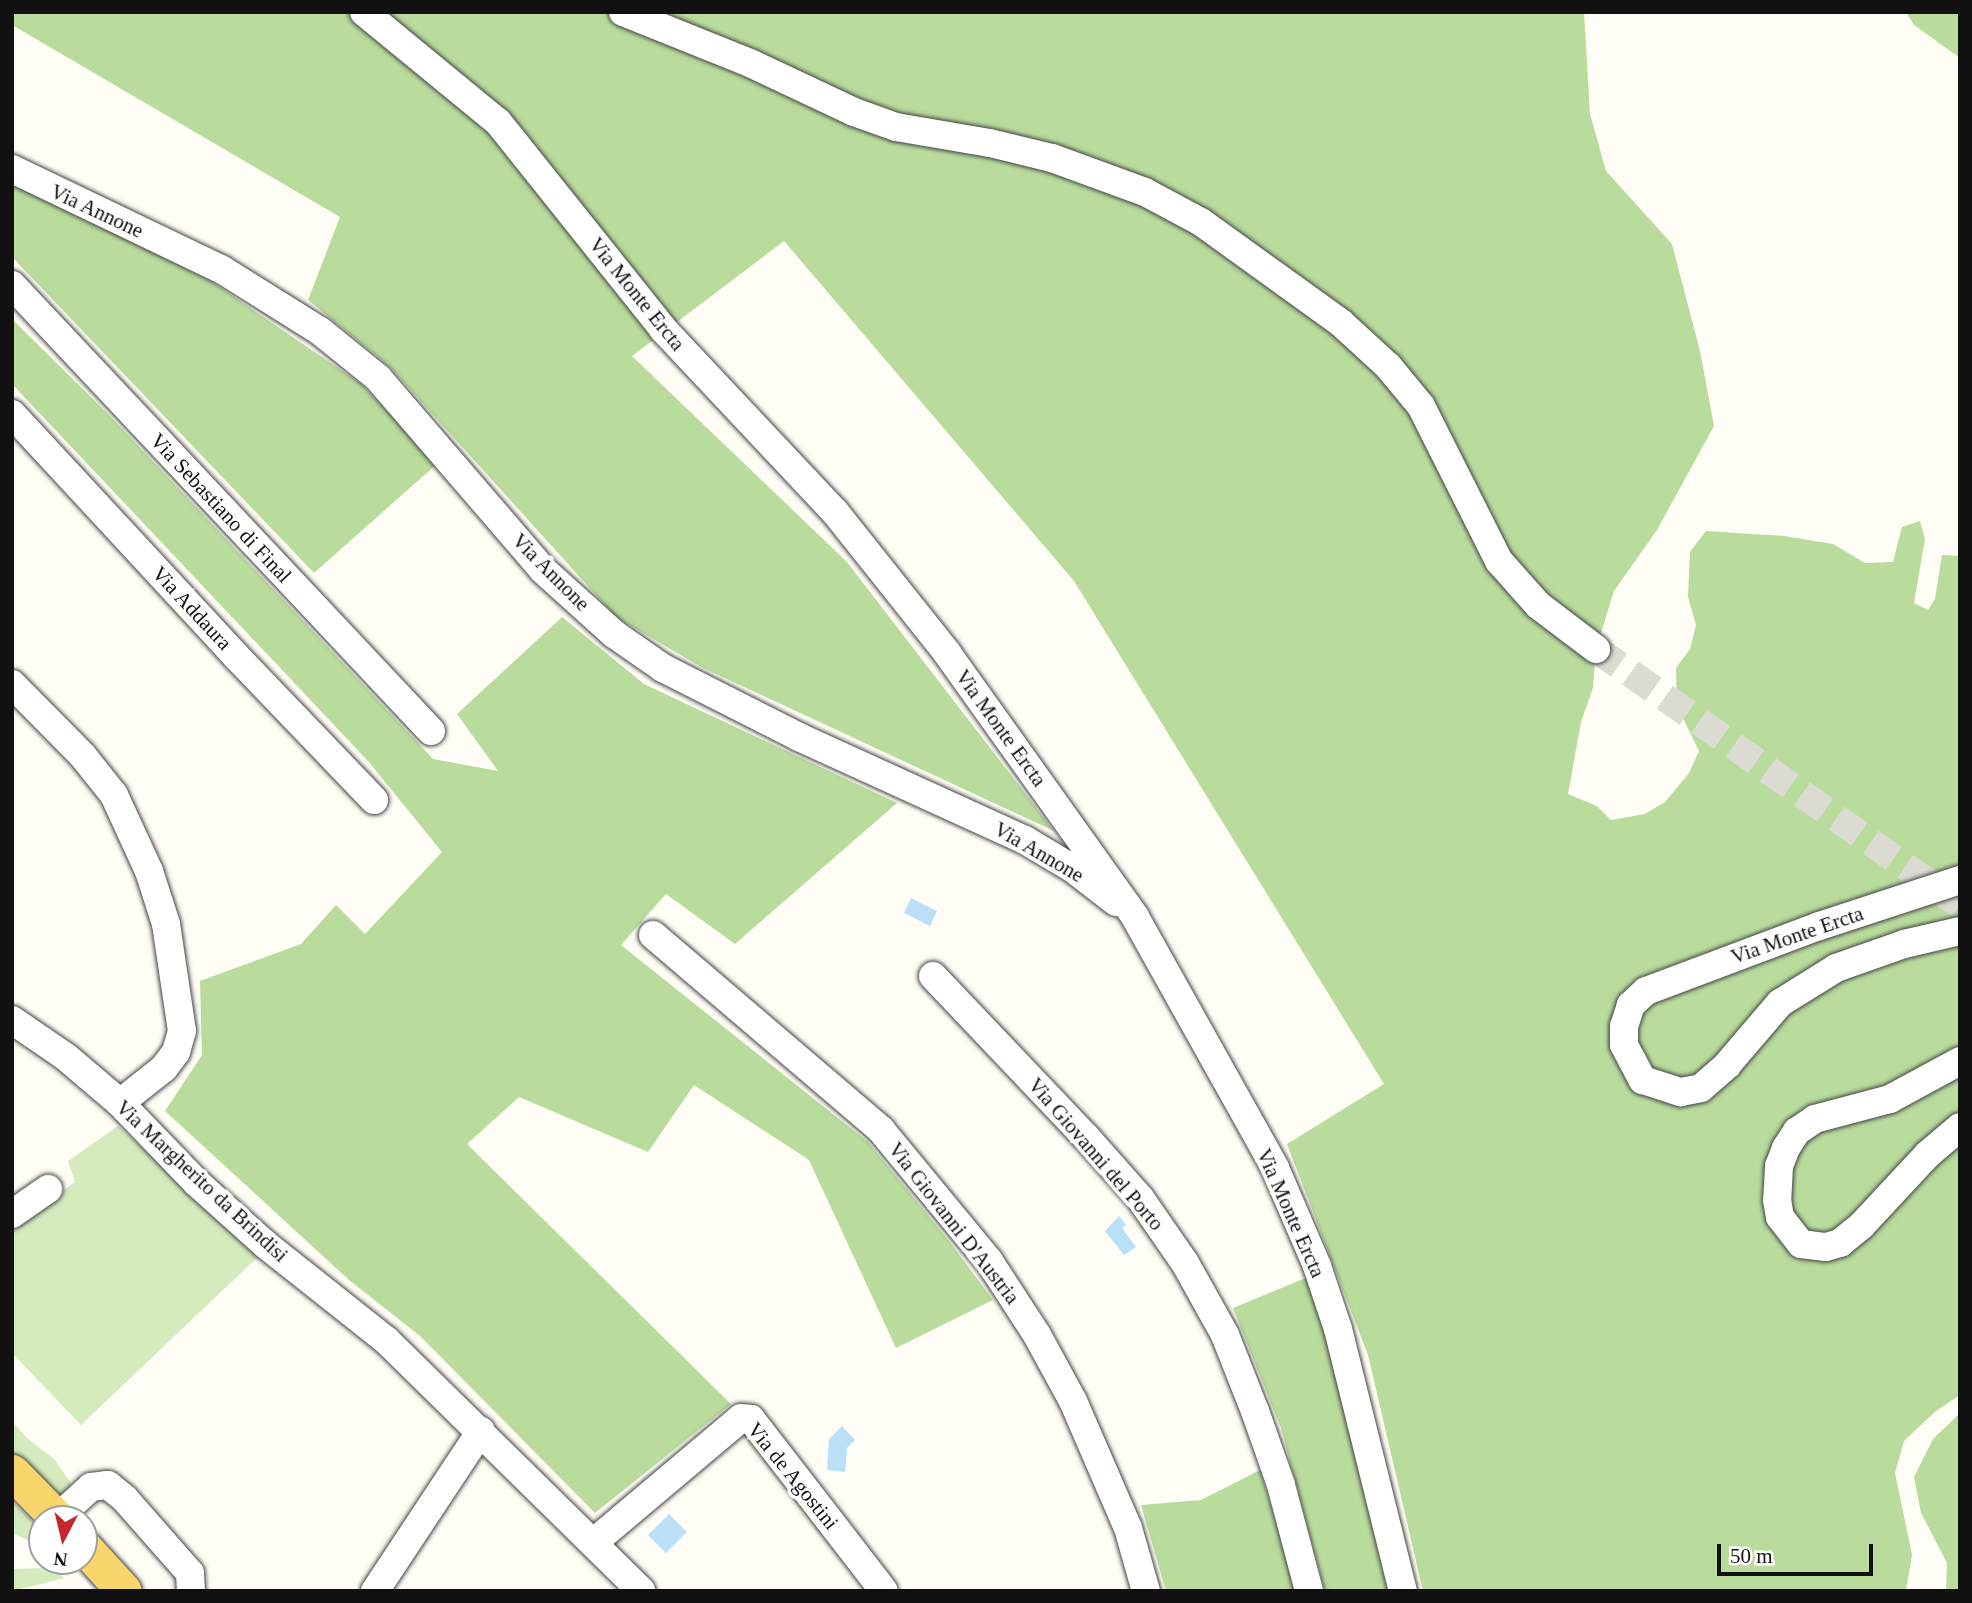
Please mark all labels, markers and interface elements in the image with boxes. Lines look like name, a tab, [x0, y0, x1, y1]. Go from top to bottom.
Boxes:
street label: Via Annone	[46, 178, 148, 244]
street label: Via Monte Ercta	[584, 232, 690, 356]
street label: Via Sebastiano di Final	[145, 428, 297, 588]
street label: Via Annone	[506, 527, 596, 617]
street label: Via Addaura	[146, 560, 238, 656]
street label: Via Monte Ercta	[950, 664, 1052, 792]
street label: Via Annone	[989, 816, 1089, 888]
street label: Via Monte Ercta	[1727, 901, 1867, 969]
street label: Via Giovanni del Porto	[1023, 1072, 1169, 1236]
street label: Via Margherito da Brindisi	[111, 1095, 293, 1267]
street label: Via Giovanni D'Austria	[883, 1137, 1025, 1309]
street label: Via Monte Ercta	[1251, 1145, 1331, 1281]
street label: Via de Agostini	[742, 1417, 844, 1535]
north arrow	[28, 1505, 98, 1575]
scale bar	[1720, 1530, 1876, 1574]
text: 50 m	[1730, 1544, 1773, 1568]
text: N	[53, 1548, 69, 1571]

